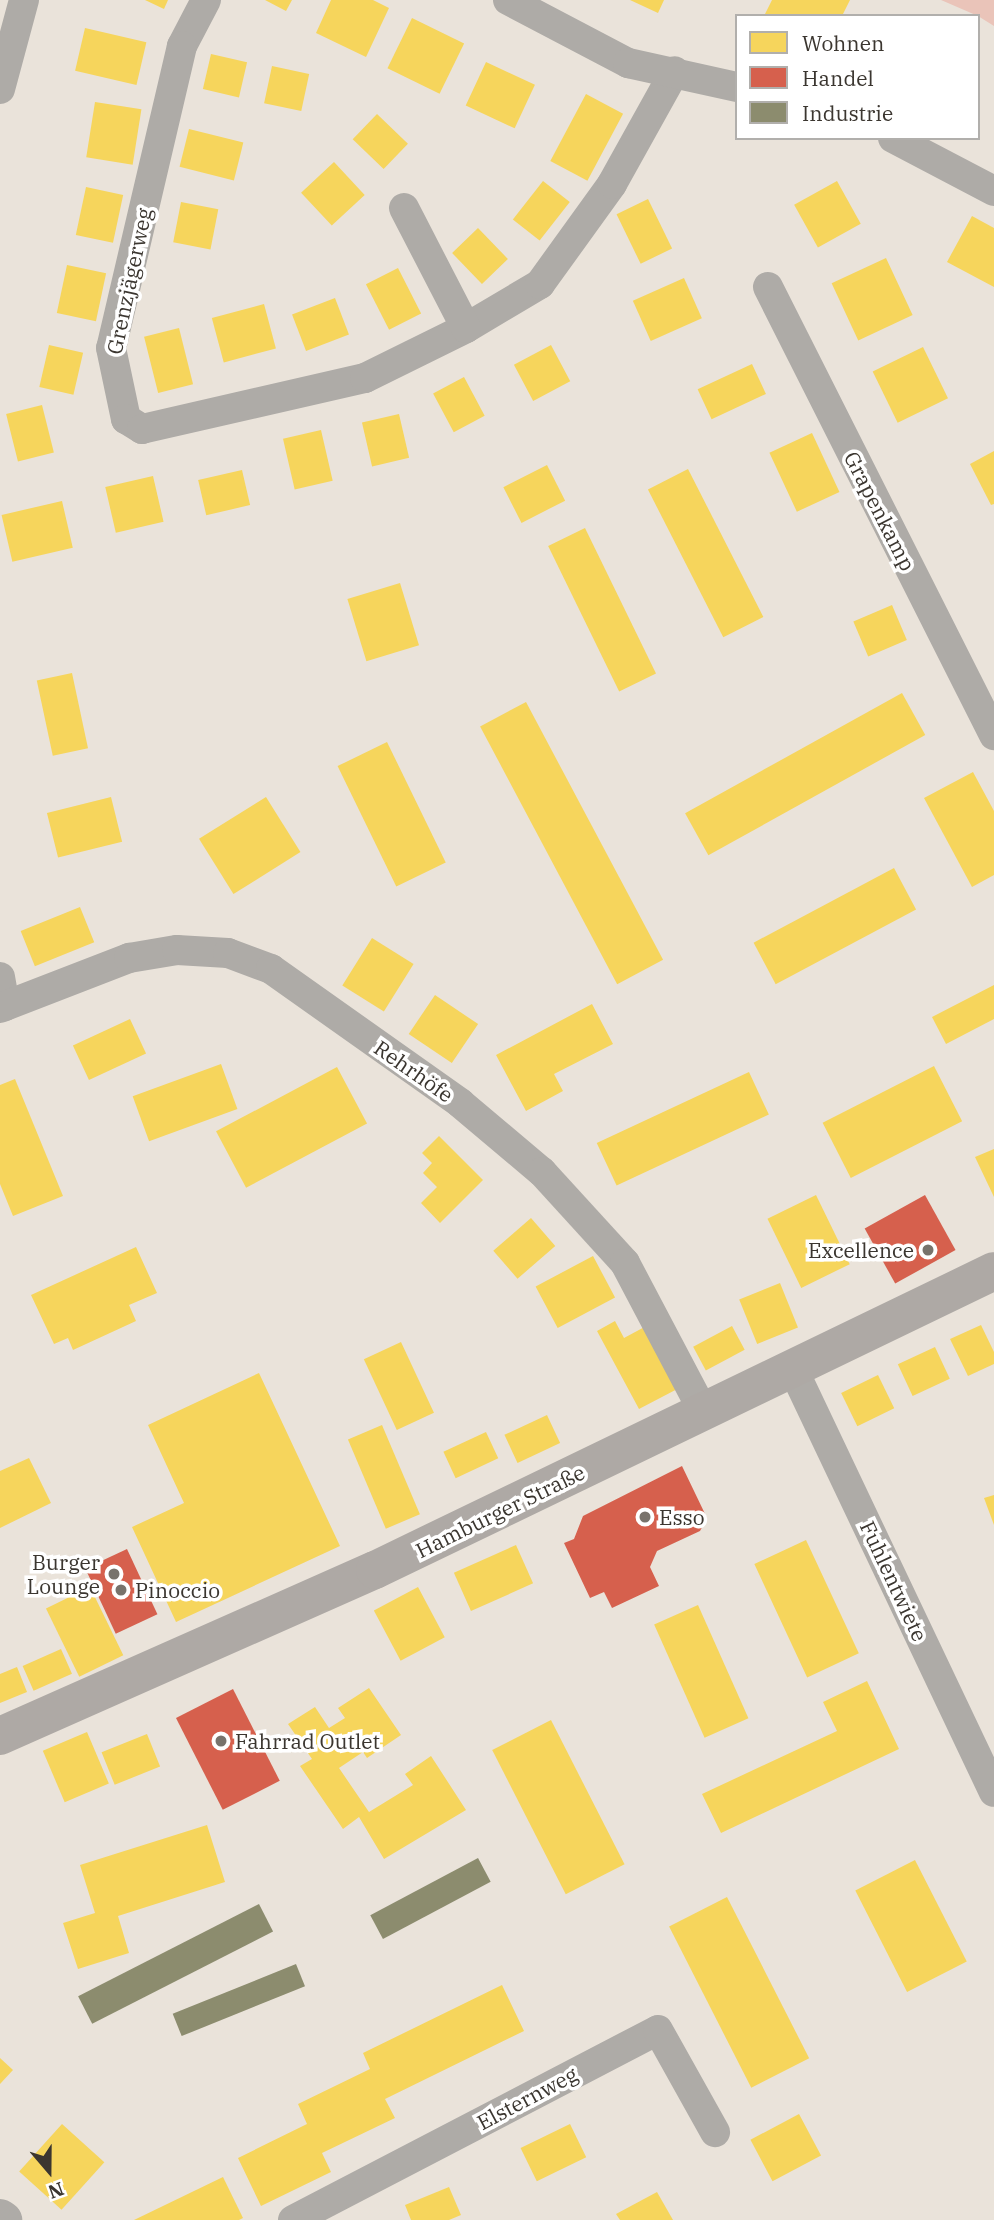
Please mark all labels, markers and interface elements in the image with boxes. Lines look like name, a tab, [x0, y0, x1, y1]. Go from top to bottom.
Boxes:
legend	[735, 14, 980, 140]
text: Wohnen	[802, 29, 884, 57]
text: Handel	[802, 64, 874, 92]
text: Industrie	[802, 99, 893, 127]
street label: Grenzjägerweg	[101, 206, 157, 356]
street label: Grapenkamp	[839, 447, 921, 575]
street label: Rehrhöfe	[370, 1035, 458, 1107]
place label: Excellence	[808, 1237, 914, 1263]
marker: Excellence	[920, 1242, 936, 1258]
street label: Hamburger Straße	[411, 1459, 589, 1563]
place label: Esso	[659, 1504, 705, 1530]
marker: Esso	[637, 1509, 653, 1525]
street label: Fuhlentwiete	[855, 1517, 933, 1645]
place label: Burger Lounge	[27, 1549, 100, 1599]
marker: Burger Lounge	[106, 1566, 122, 1582]
place label: Pinoccio	[135, 1577, 220, 1603]
marker: Pinoccio	[113, 1582, 129, 1598]
place label: Fahrrad Outlet	[235, 1728, 380, 1754]
marker: Fahrrad Outlet	[213, 1733, 229, 1749]
street label: Elsternweg	[473, 2061, 581, 2135]
north arrow	[14, 2136, 84, 2206]
text: N	[45, 2177, 67, 2205]

